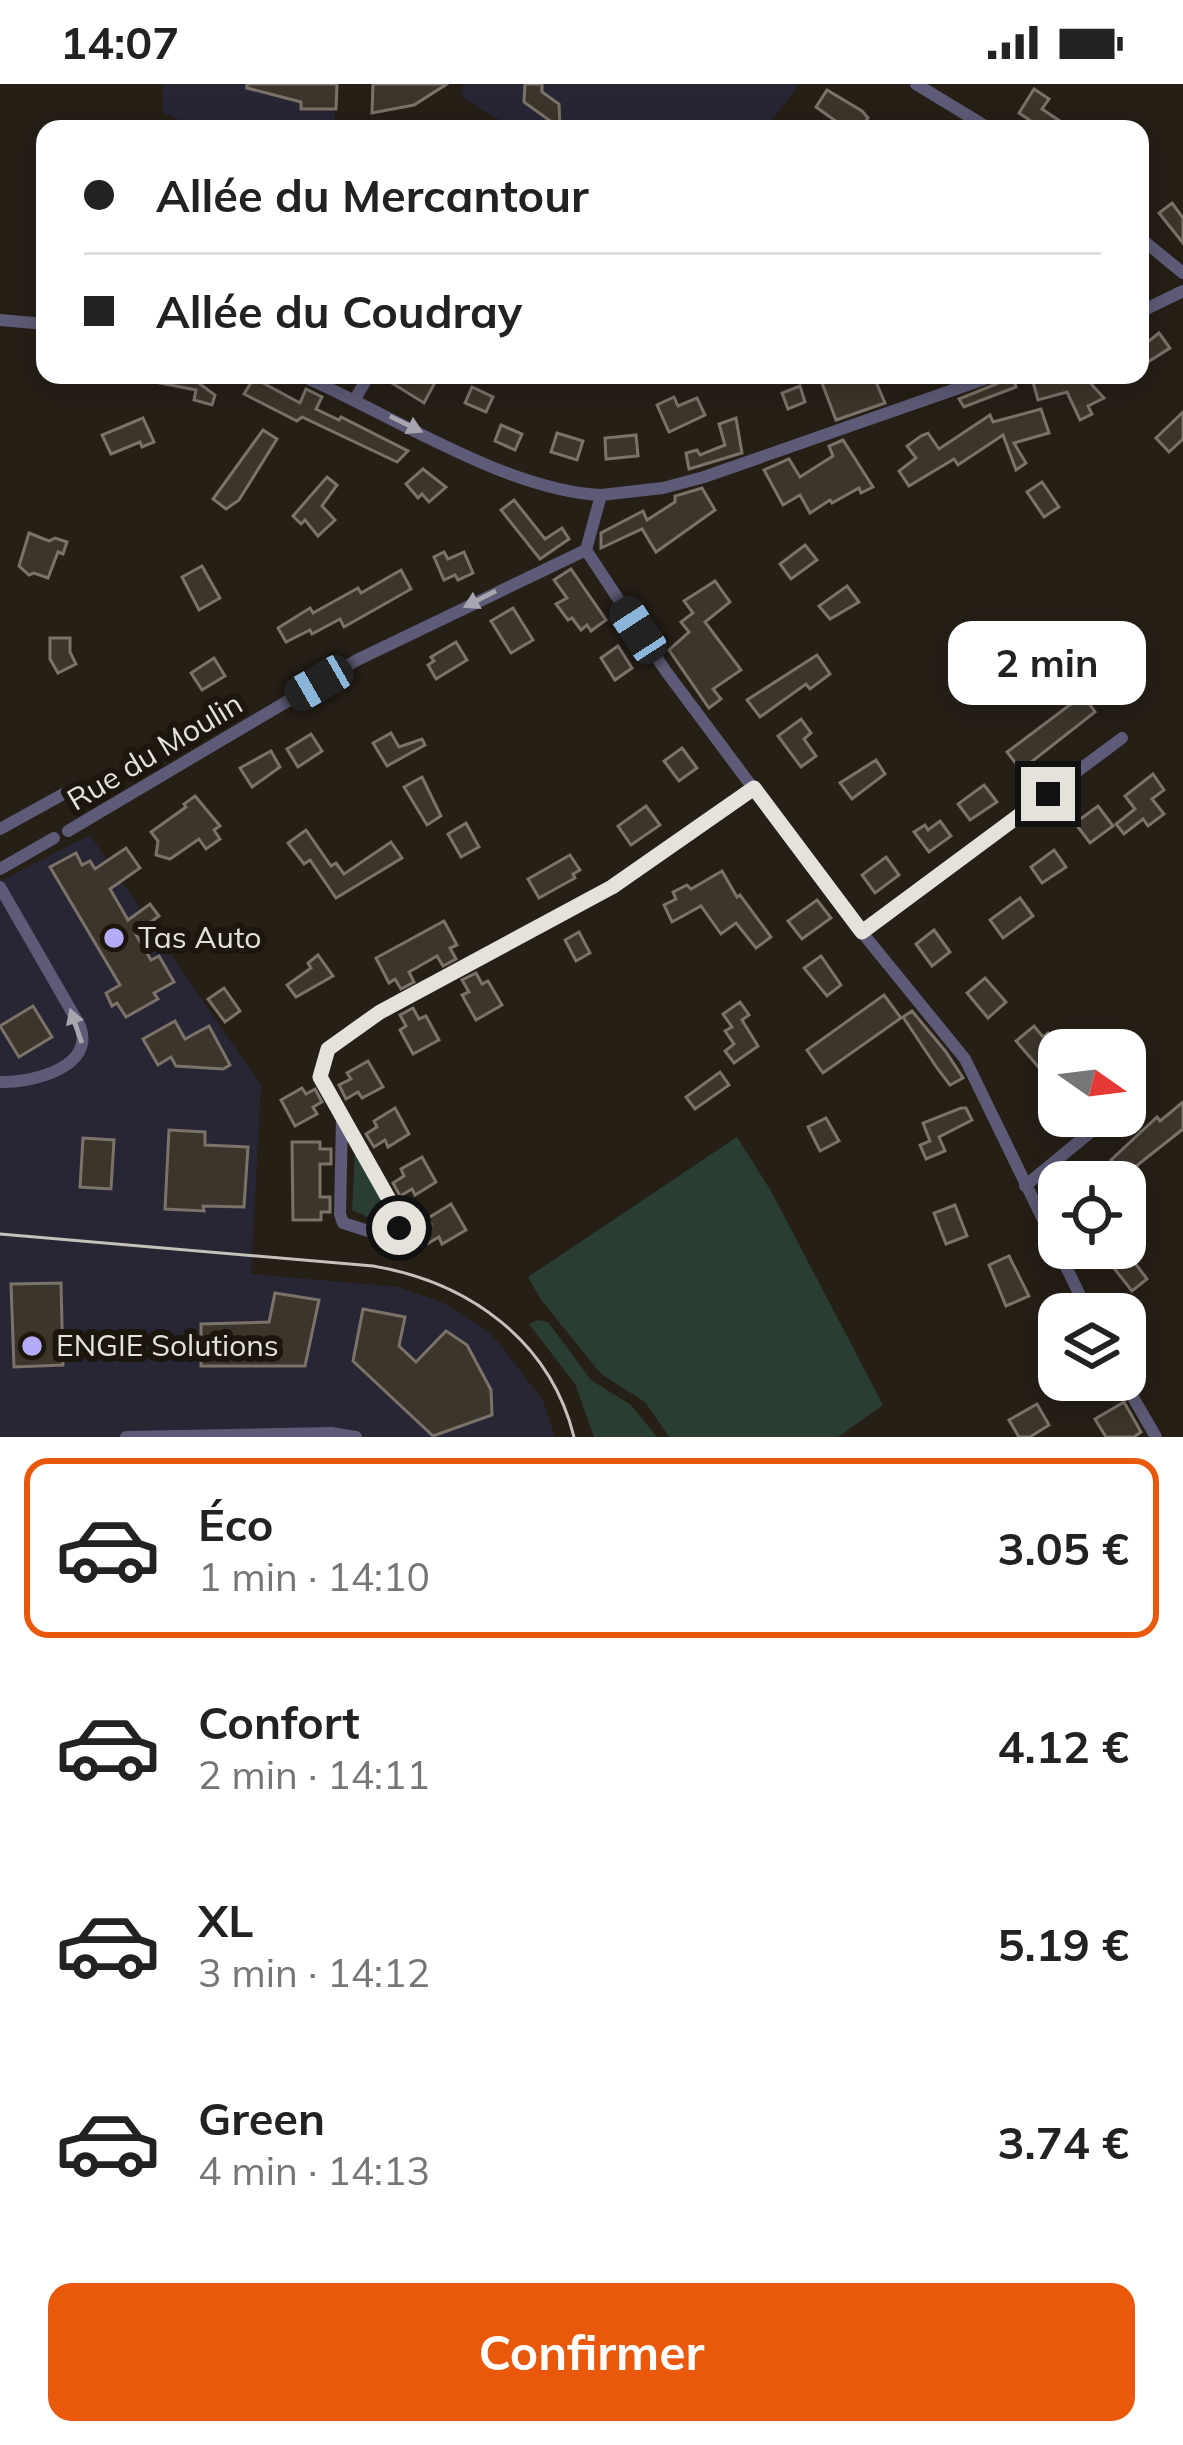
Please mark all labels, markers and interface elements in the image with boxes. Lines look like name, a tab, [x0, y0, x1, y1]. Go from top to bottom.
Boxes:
text: 14:07	[60, 14, 179, 70]
text: Allée du Mercantour	[156, 167, 589, 223]
text: Allée du Coudray	[156, 283, 522, 339]
one-way arrow	[389, 413, 423, 433]
one-way arrow	[462, 589, 497, 609]
car	[603, 590, 673, 670]
callout: 2 min	[949, 620, 1147, 704]
text: 2 min	[996, 638, 1098, 687]
car	[279, 649, 359, 717]
street label: Rue du Moulin	[60, 684, 249, 818]
route end	[1021, 767, 1075, 821]
place label: Tas Auto	[138, 918, 261, 956]
marker: Tas Auto	[101, 925, 127, 951]
one-way arrow	[66, 1008, 85, 1044]
north arrow	[1038, 1029, 1146, 1137]
map controls	[1038, 1029, 1146, 1401]
button: locate	[1038, 1161, 1146, 1269]
route start	[372, 1201, 426, 1255]
button: layers	[1038, 1293, 1146, 1401]
place label: ENGIE Solutions	[56, 1326, 279, 1364]
marker: ENGIE Solutions	[19, 1333, 45, 1359]
icon: car	[54, 1494, 162, 1602]
text: Éco	[198, 1496, 274, 1552]
text: 3.05 €	[998, 1520, 1129, 1576]
text: 1 min · 14:10	[198, 1552, 430, 1601]
icon: car	[54, 1692, 162, 1800]
text: Confort	[198, 1694, 360, 1750]
text: 4.12 €	[998, 1718, 1129, 1774]
text: 2 min · 14:11	[198, 1750, 430, 1799]
icon: car	[54, 1890, 162, 1998]
text: XL	[198, 1892, 253, 1948]
text: 5.19 €	[998, 1916, 1129, 1972]
text: 3 min · 14:12	[198, 1948, 430, 1997]
icon: car	[54, 2088, 162, 2196]
text: Green	[198, 2090, 325, 2146]
text: 3.74 €	[998, 2114, 1129, 2170]
text: 4 min · 14:13	[198, 2146, 430, 2195]
button: Confirmer	[48, 2283, 1135, 2421]

